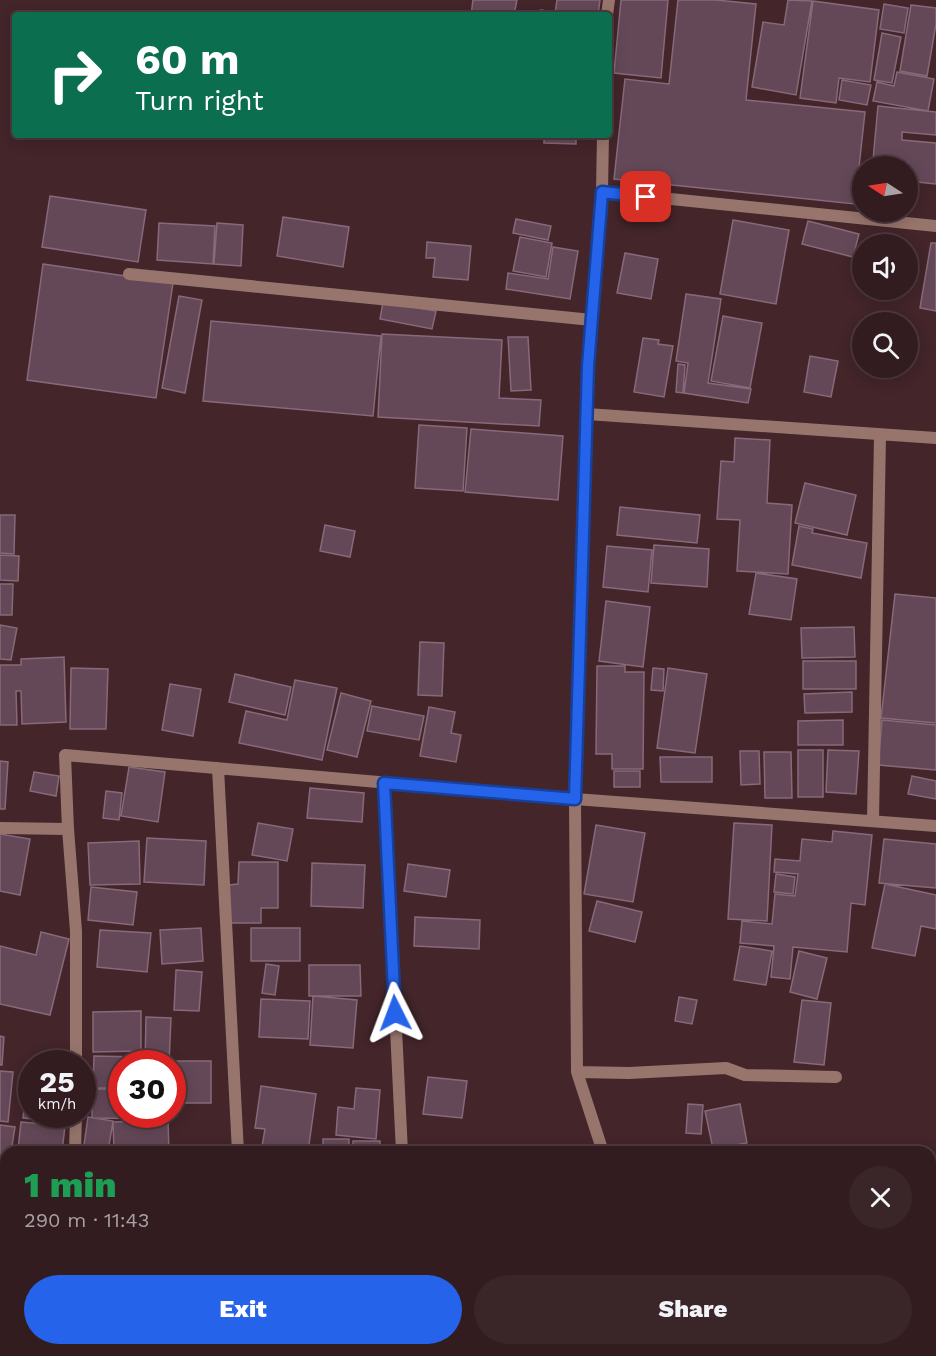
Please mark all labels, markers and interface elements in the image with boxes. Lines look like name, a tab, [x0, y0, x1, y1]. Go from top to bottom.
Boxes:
text: 60 m	[135, 35, 239, 84]
icon: right	[36, 36, 114, 114]
text: Turn right	[135, 85, 264, 117]
north arrow	[852, 156, 918, 222]
map controls	[852, 156, 918, 378]
pin	[620, 171, 671, 222]
icon: arrive	[629, 180, 662, 213]
button: sound	[852, 234, 918, 300]
button: search	[852, 312, 918, 378]
position arrow	[363, 981, 427, 1045]
speed limit sign: 30	[108, 1050, 186, 1128]
text: 25	[39, 1064, 75, 1099]
text: km/h	[38, 1095, 76, 1113]
text: 1 min	[24, 1164, 117, 1206]
button: close	[849, 1166, 912, 1229]
text: 290 m · 11:43	[24, 1208, 149, 1232]
button: Exit	[24, 1275, 462, 1344]
button: Share	[474, 1275, 912, 1344]

